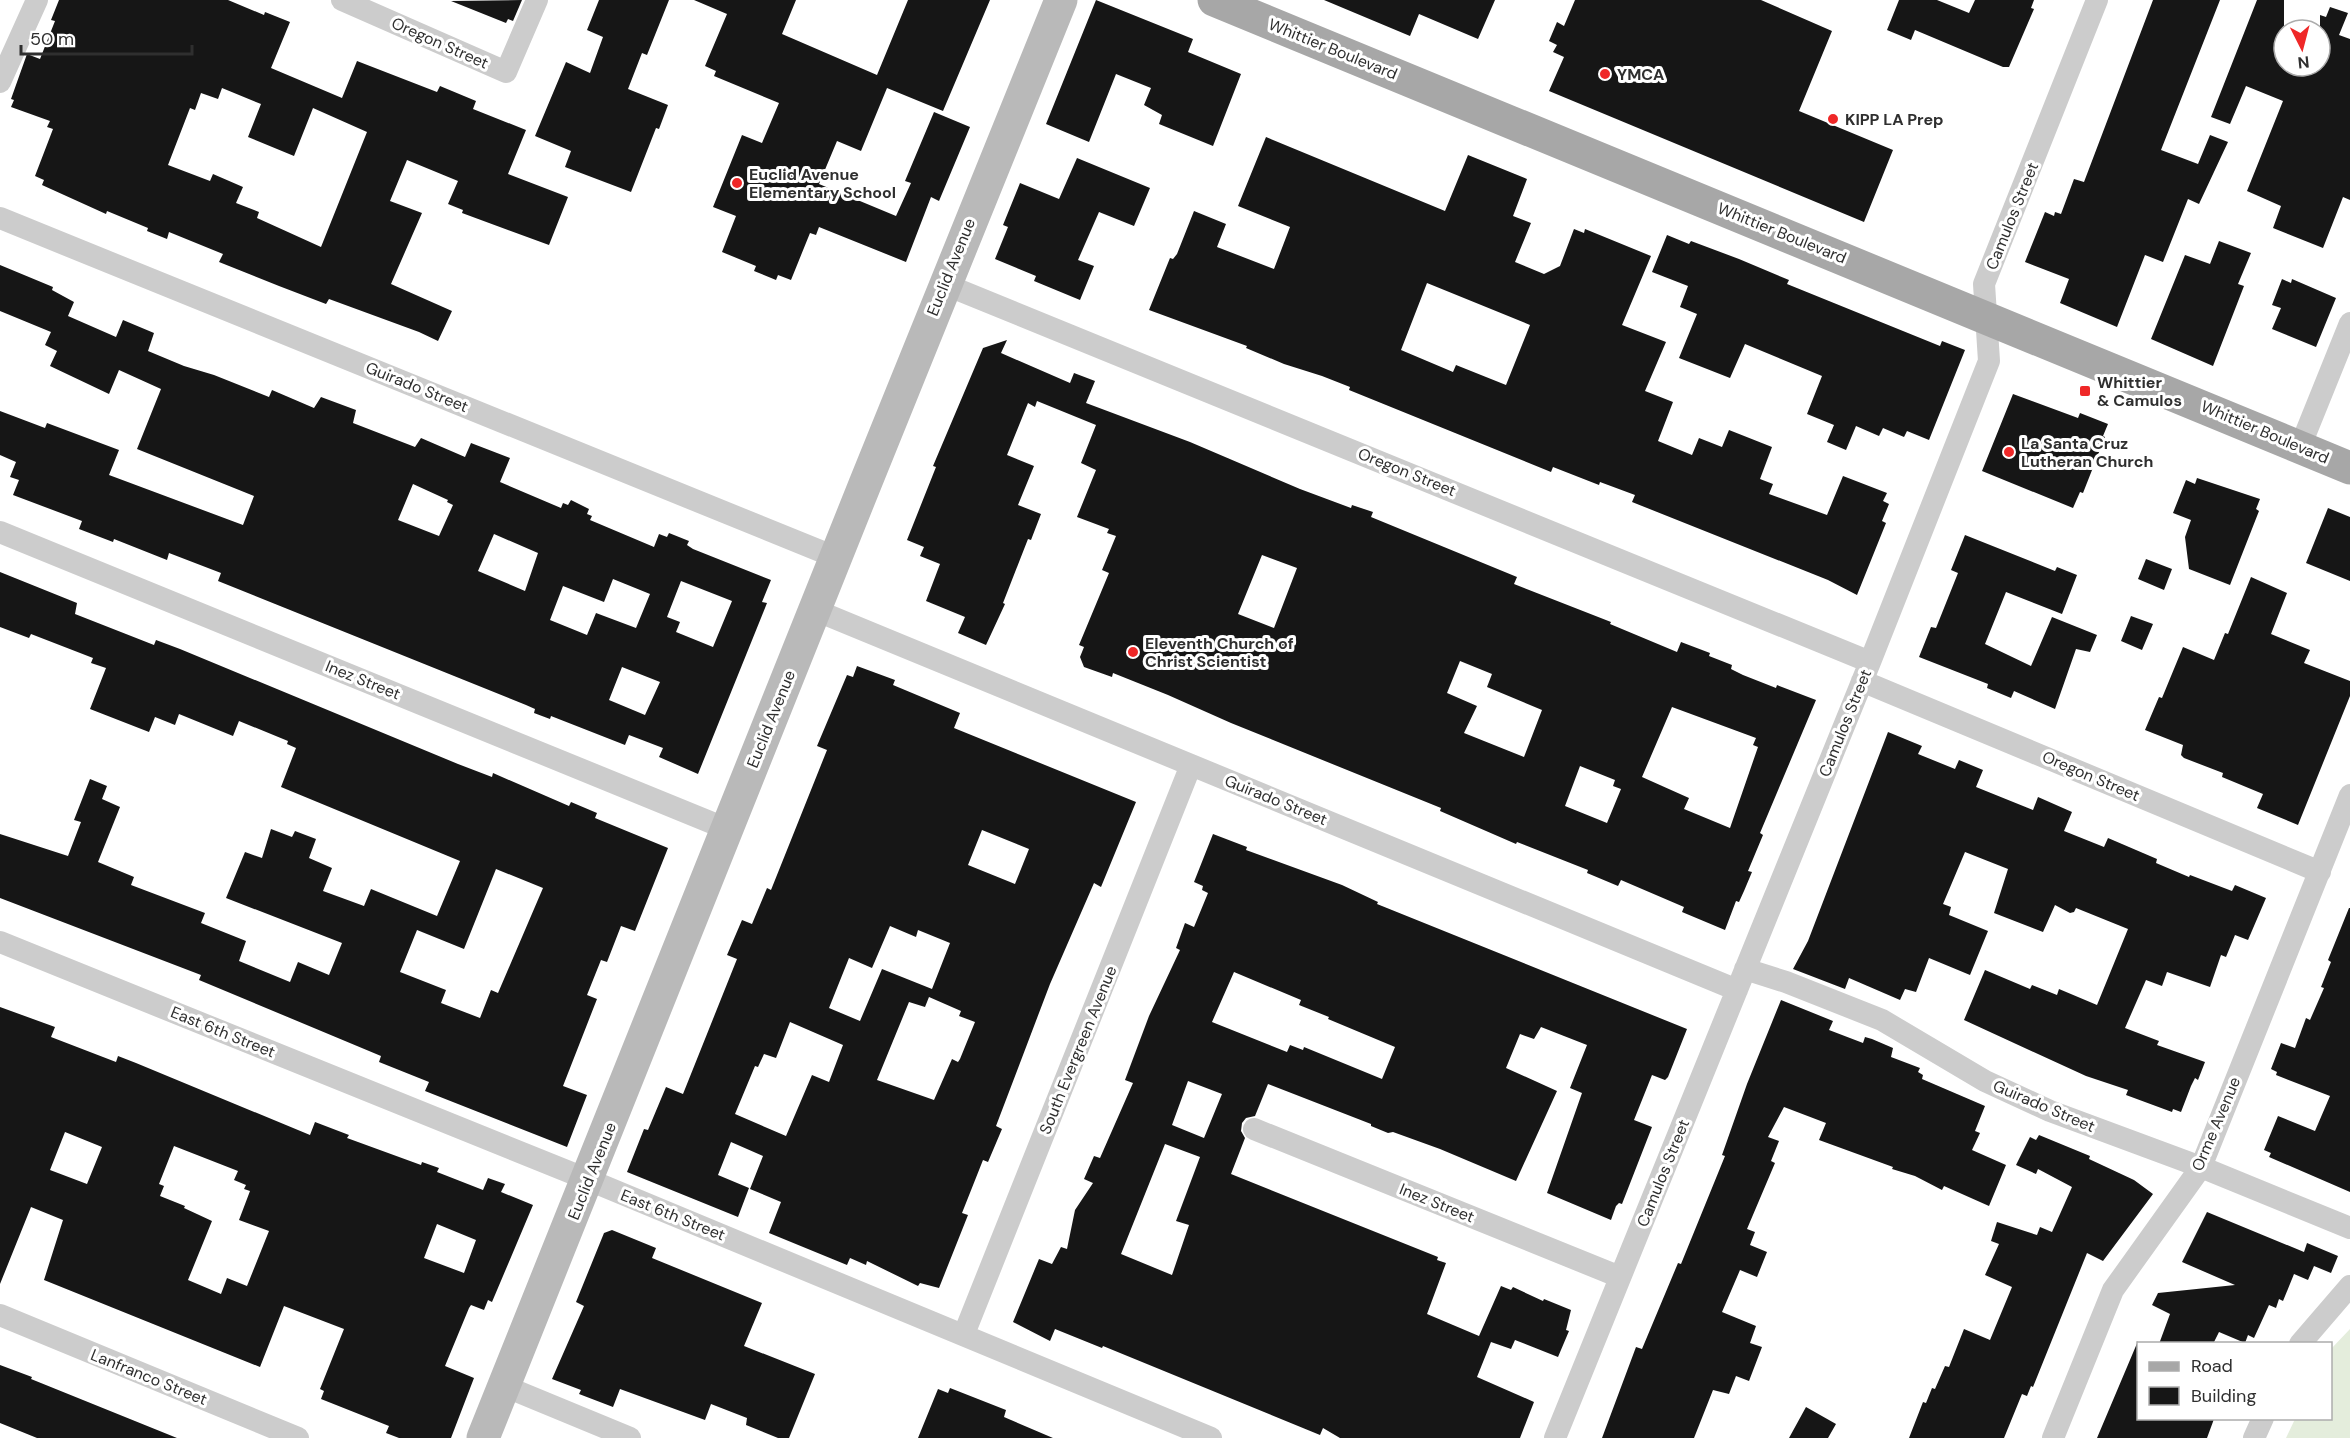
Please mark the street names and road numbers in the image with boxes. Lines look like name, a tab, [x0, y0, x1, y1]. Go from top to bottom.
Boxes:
street label: Oregon Street	[388, 12, 492, 74]
street label: Whittier Boulevard	[1265, 14, 1401, 84]
street label: Camulos Street	[1981, 159, 2043, 273]
street label: Whittier Boulevard	[1714, 198, 1850, 268]
street label: Euclid Avenue	[922, 215, 980, 319]
street label: Guirado Street	[363, 357, 471, 417]
street label: Whittier Boulevard	[2198, 396, 2332, 468]
street label: Oregon Street	[1355, 443, 1459, 501]
street label: Inez Street	[322, 655, 404, 705]
street label: Camulos Street	[1814, 666, 1876, 780]
street label: Euclid Avenue	[742, 667, 800, 771]
street label: Oregon Street	[2039, 746, 2143, 806]
street label: Guirado Street	[1222, 770, 1330, 830]
street label: South Evergreen Avenue	[1035, 963, 1121, 1137]
street label: East 6th Street	[168, 1001, 278, 1063]
street label: Orme Avenue	[2187, 1074, 2245, 1174]
street label: Guirado Street	[1990, 1075, 2098, 1137]
street label: Camulos Street	[1632, 1116, 1694, 1230]
street label: Euclid Avenue	[563, 1119, 621, 1223]
street label: Inez Street	[1396, 1178, 1478, 1228]
street label: East 6th Street	[618, 1184, 728, 1246]
street label: Lanfranco Street	[88, 1344, 210, 1410]

